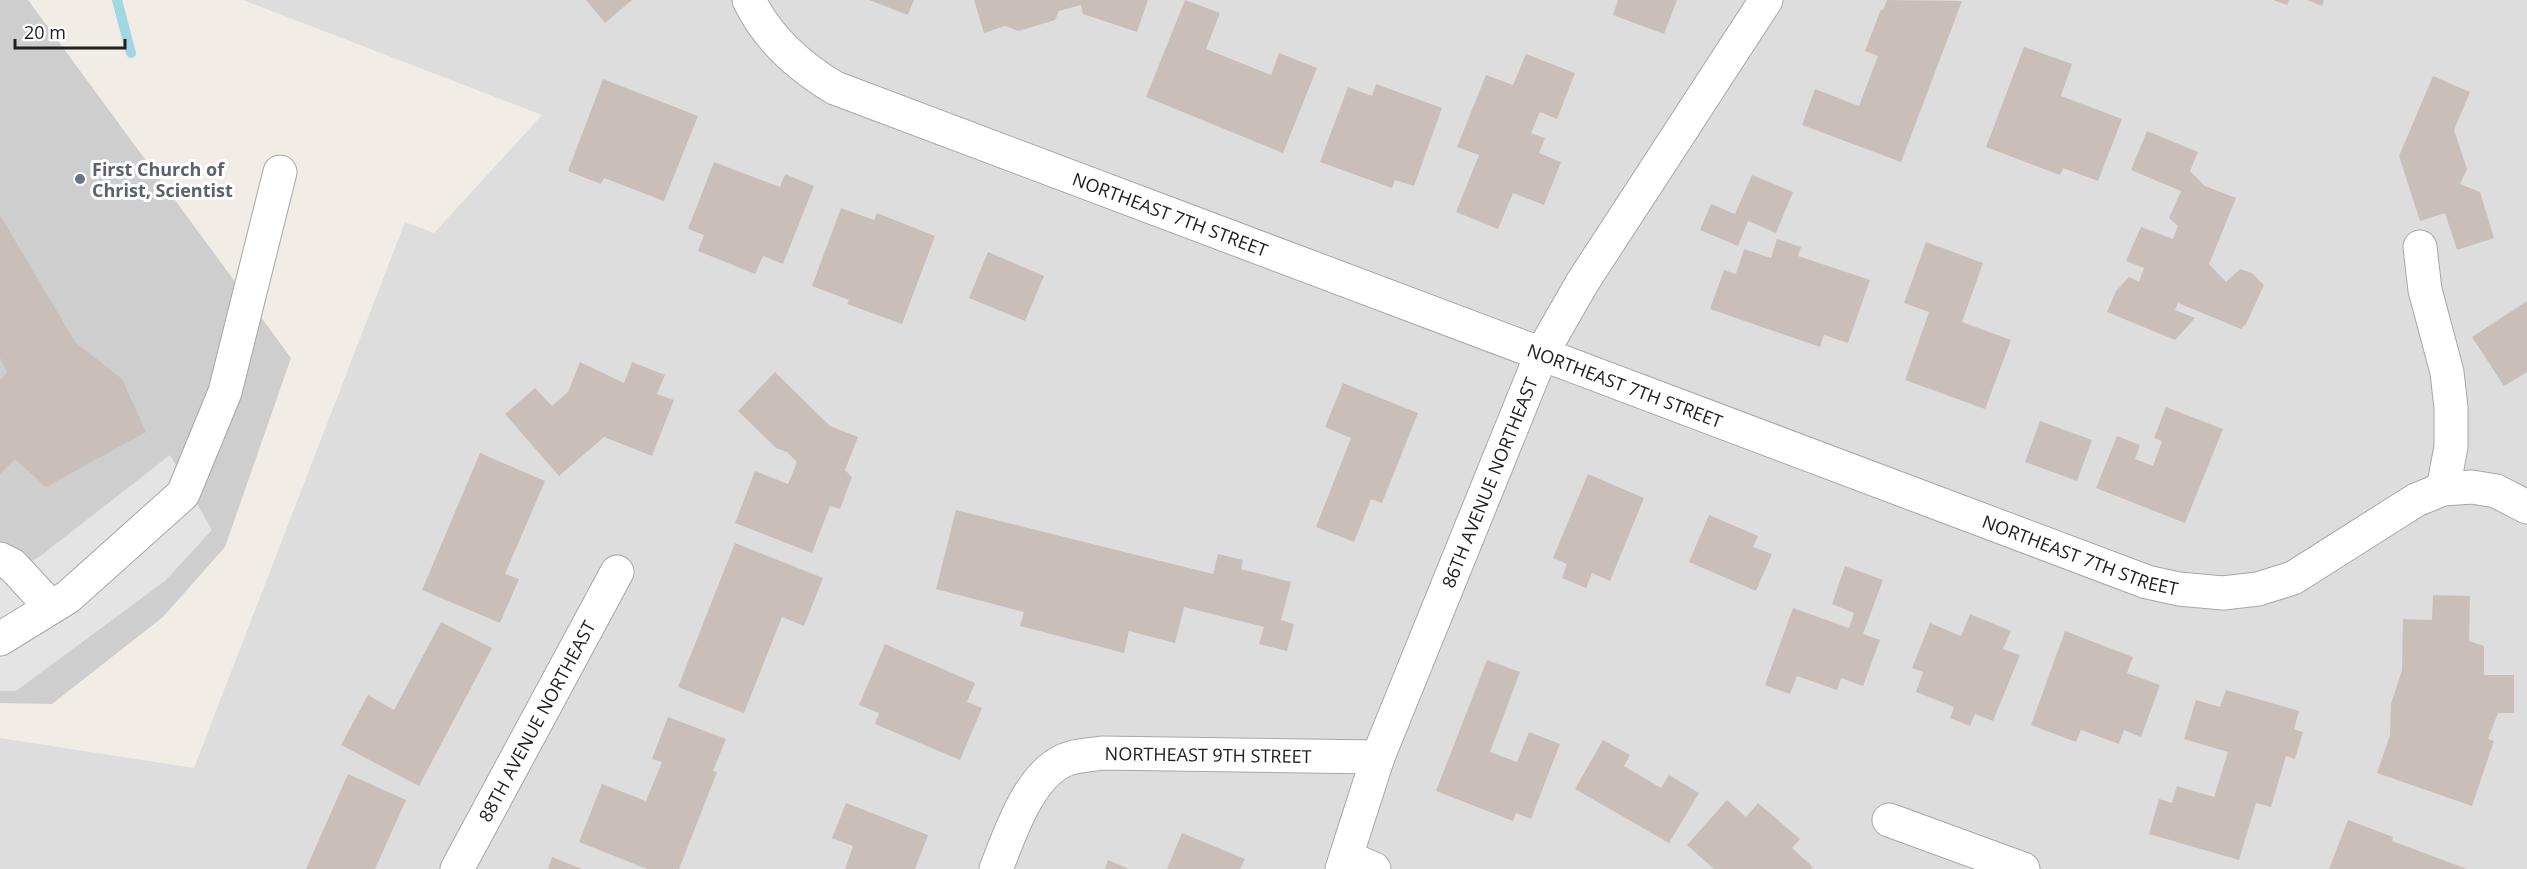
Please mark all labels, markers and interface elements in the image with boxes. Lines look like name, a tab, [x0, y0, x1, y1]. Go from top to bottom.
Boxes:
scale bar	[15, 12, 124, 50]
text: 20 m	[24, 20, 66, 44]
place label: First Church of Christ, Scientist	[92, 157, 233, 202]
street label: NORTHEAST 7TH STREET	[1069, 167, 1271, 262]
marker: First Church of Christ, Scientist	[73, 172, 87, 186]
street label: NORTHEAST 7TH STREET	[1524, 338, 1726, 433]
street label: 86TH AVENUE NORTHEAST	[1436, 374, 1543, 591]
street label: NORTHEAST 7TH STREET	[1979, 509, 2181, 601]
street label: 88TH AVENUE NORTHEAST	[473, 616, 601, 826]
street label: NORTHEAST 9TH STREET	[1105, 741, 1312, 768]

